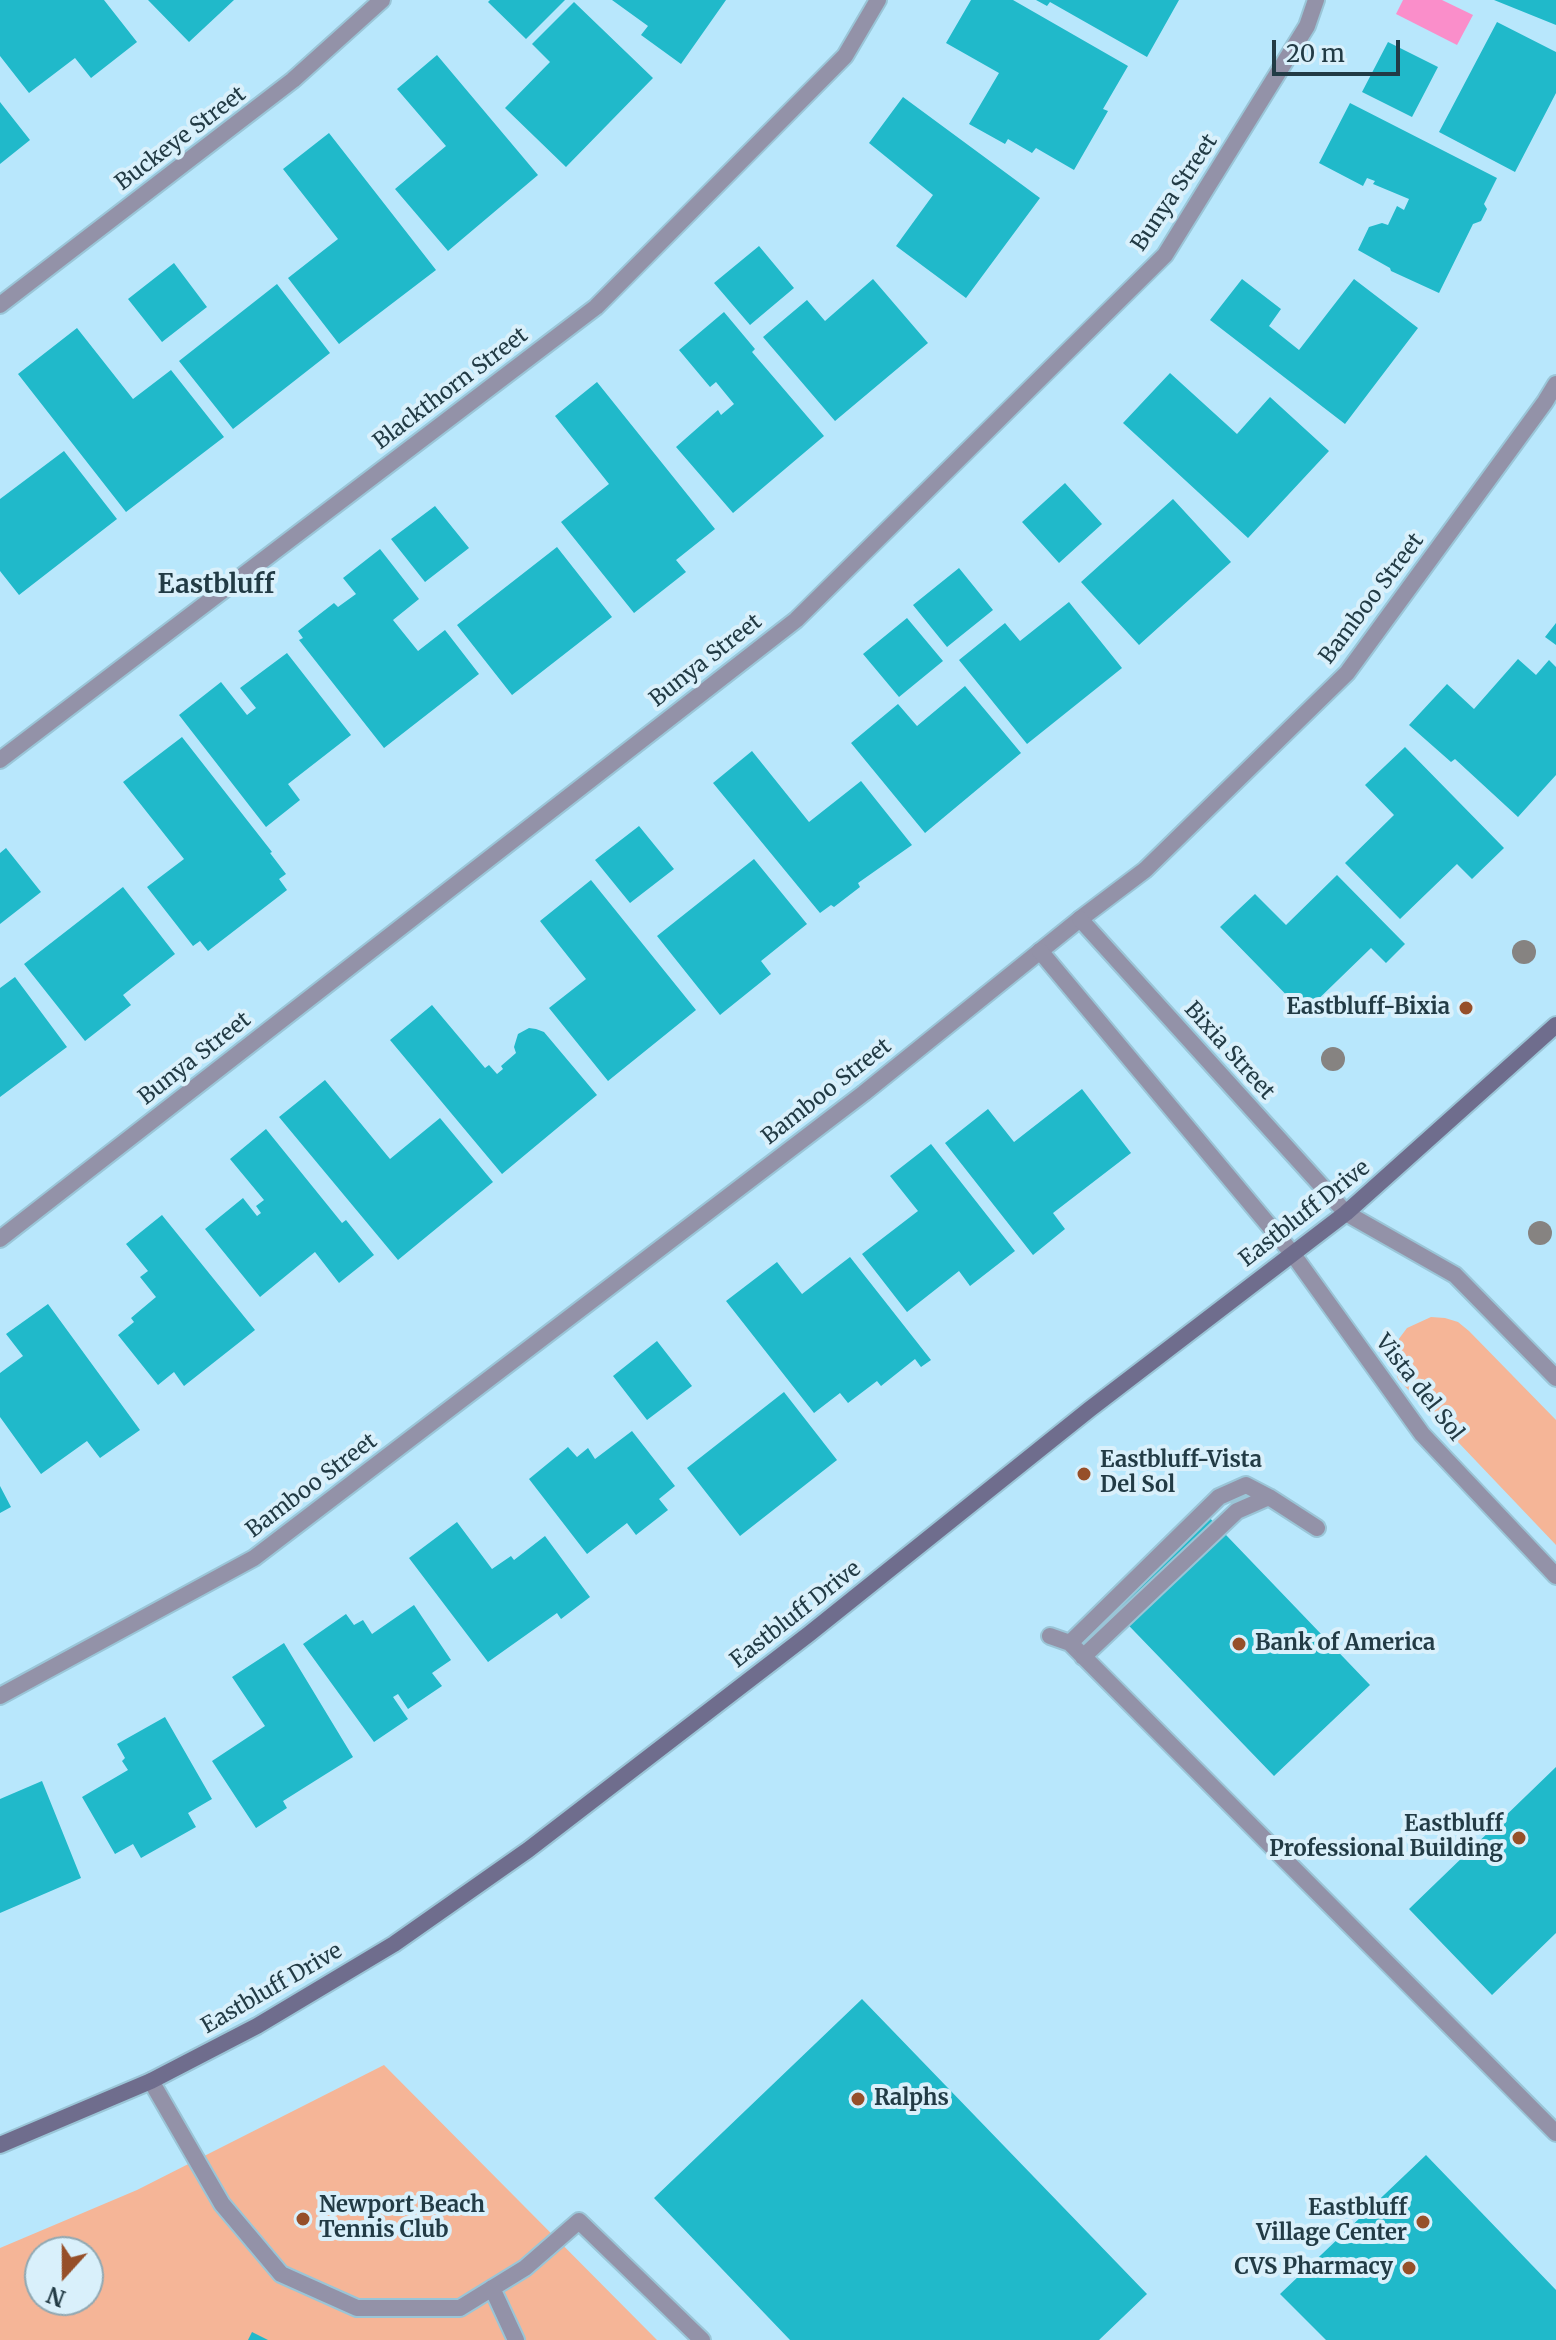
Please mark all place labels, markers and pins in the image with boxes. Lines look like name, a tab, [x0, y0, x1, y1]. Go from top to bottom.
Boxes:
place label: Eastbluff-Bixia	[1286, 995, 1450, 1021]
marker: Eastbluff-Bixia	[1457, 999, 1475, 1017]
place label: Eastbluff-Vista Del Sol	[1100, 1448, 1262, 1500]
marker: Eastbluff-Vista Del Sol	[1075, 1465, 1093, 1483]
place label: Bank of America	[1255, 1631, 1435, 1657]
marker: Bank of America	[1230, 1635, 1248, 1653]
place label: Eastbluff Professional Building	[1269, 1812, 1503, 1864]
marker: Eastbluff Professional Building	[1510, 1829, 1528, 1847]
place label: Ralphs	[874, 2086, 949, 2112]
marker: Ralphs	[849, 2090, 867, 2108]
place label: Newport Beach Tennis Club	[319, 2193, 485, 2244]
place label: Eastbluff Village Center	[1256, 2196, 1407, 2248]
marker: Newport Beach Tennis Club	[294, 2210, 312, 2228]
marker: Eastbluff Village Center	[1414, 2213, 1432, 2231]
place label: CVS Pharmacy	[1234, 2255, 1393, 2281]
marker: CVS Pharmacy	[1400, 2259, 1418, 2277]

